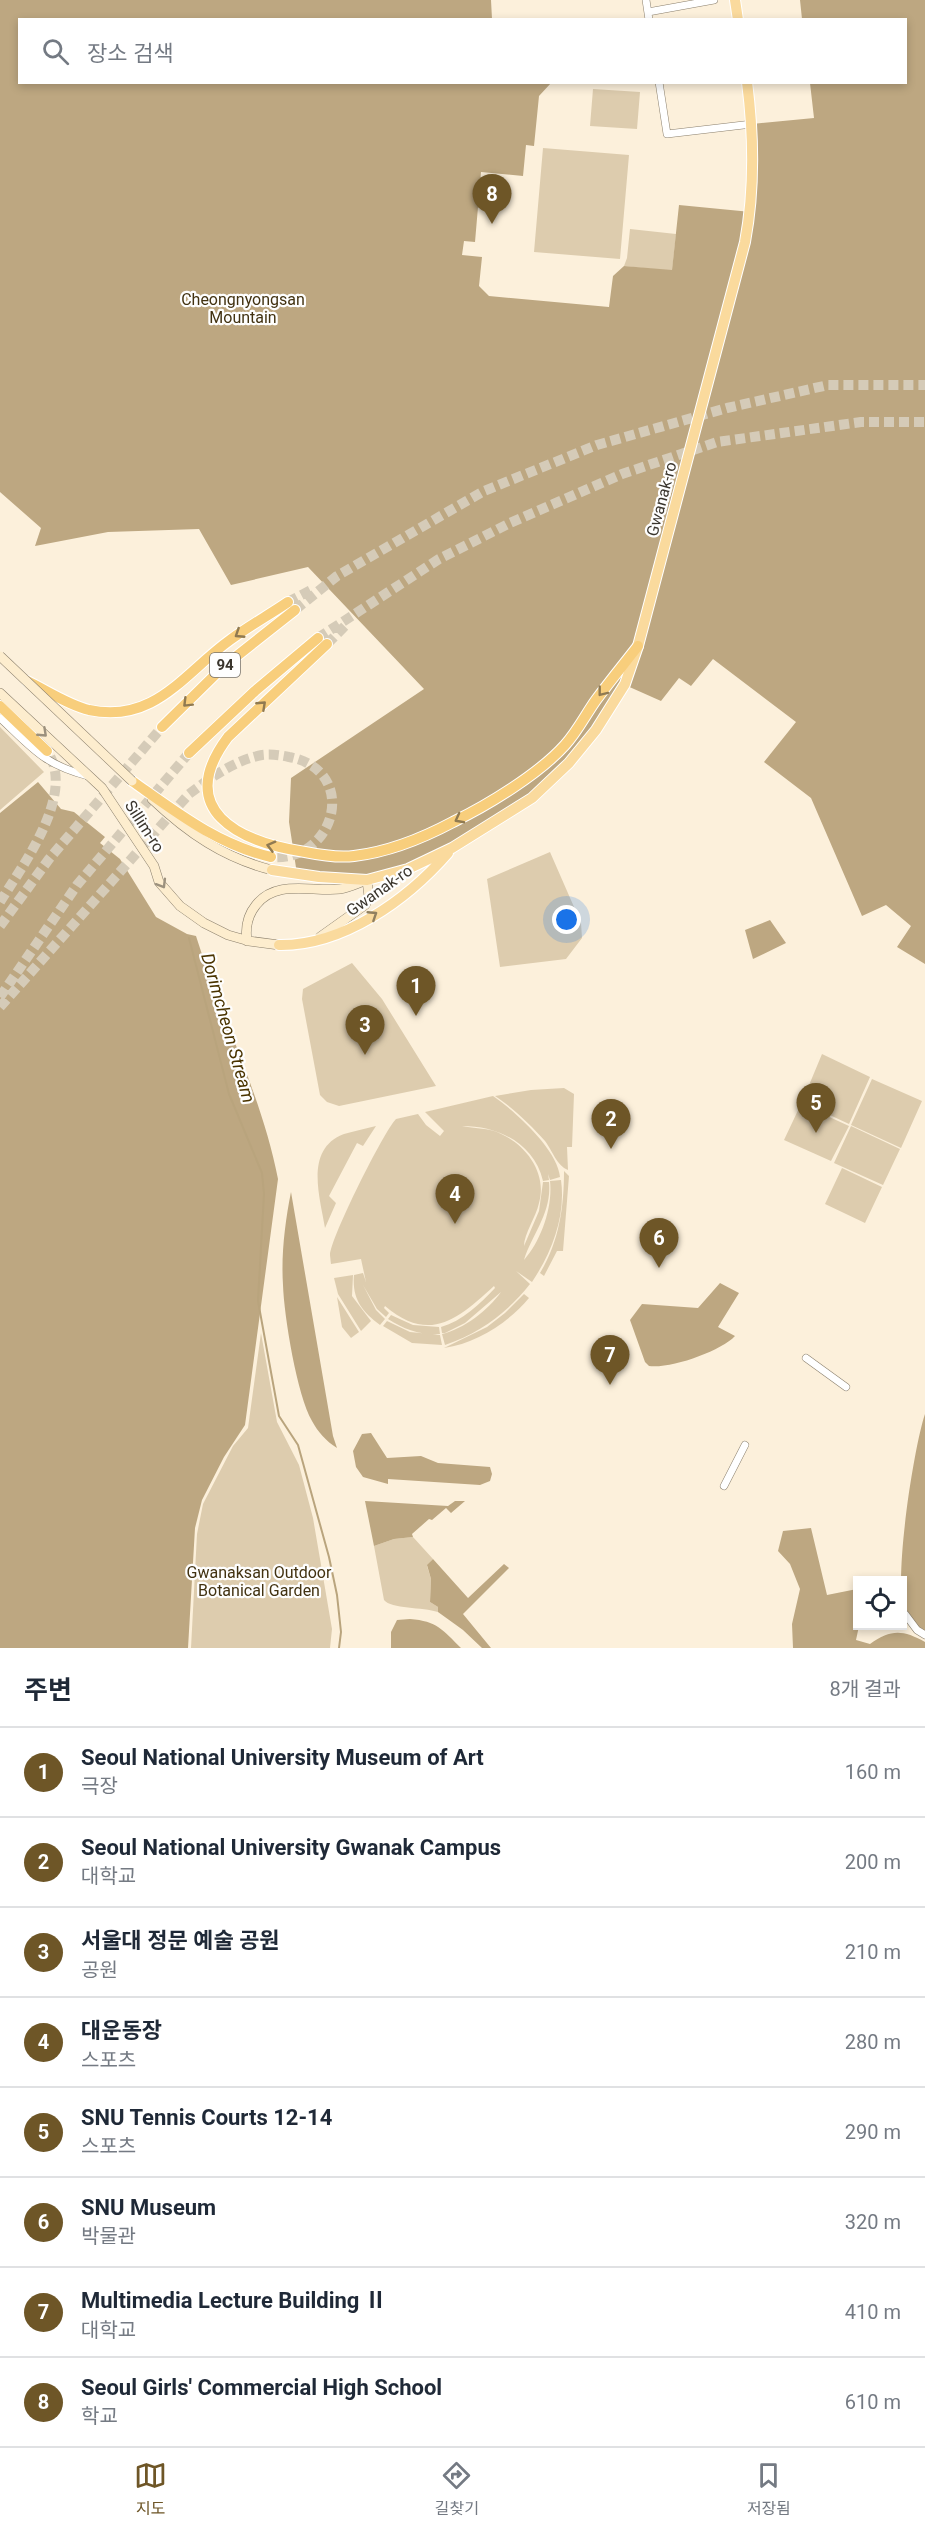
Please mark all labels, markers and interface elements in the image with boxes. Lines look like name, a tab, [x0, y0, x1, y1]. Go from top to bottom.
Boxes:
search box	[18, 18, 907, 84]
icon: search	[39, 35, 72, 68]
text: 장소 검색	[87, 41, 173, 66]
pin: 8	[472, 174, 512, 224]
park label: Cheongnyongsan Mountain	[181, 290, 305, 327]
street label: Gwanak-ro	[642, 460, 681, 538]
one-way arrow	[235, 627, 245, 639]
road number: 94	[210, 653, 240, 677]
one-way arrow	[599, 685, 610, 696]
one-way arrow	[183, 695, 194, 706]
one-way arrow	[255, 701, 266, 712]
one-way arrow	[36, 726, 46, 737]
street label: Sillim-ro	[121, 797, 168, 856]
one-way arrow	[454, 812, 465, 823]
one-way arrow	[267, 840, 277, 853]
street label: Gwanak-ro	[343, 861, 416, 920]
one-way arrow	[155, 878, 167, 888]
your location	[552, 905, 581, 934]
one-way arrow	[366, 911, 377, 922]
water label: Dorimcheon Stream	[197, 951, 260, 1105]
pin: 1	[396, 966, 436, 1016]
pin: 3	[346, 1006, 385, 1055]
pin: 5	[796, 1084, 836, 1133]
pin: 2	[592, 1100, 630, 1149]
pin: 4	[436, 1174, 474, 1224]
pin: 6	[640, 1218, 678, 1268]
pin: 7	[590, 1336, 630, 1385]
park label: Gwanaksan Outdoor Botanical Garden	[187, 1563, 332, 1600]
map controls	[853, 1576, 907, 1630]
button: locate	[853, 1576, 907, 1630]
text: 주변	[24, 1675, 72, 1705]
text: 8개 결과	[830, 1677, 901, 1701]
text: Seoul National University Museum of Art	[81, 1745, 484, 1770]
text: 1	[38, 1760, 49, 1784]
text: 160 m	[845, 1760, 901, 1784]
text: 극장	[81, 1774, 118, 1798]
text: Seoul National University Gwanak Campus	[81, 1835, 501, 1860]
text: 2	[38, 1850, 49, 1874]
text: 200 m	[845, 1850, 901, 1874]
text: 대학교	[81, 1864, 136, 1888]
text: 서울대 정문 예술 공원	[81, 1928, 280, 1953]
text: 3	[38, 1940, 49, 1964]
text: 210 m	[845, 1940, 901, 1964]
text: 공원	[81, 1958, 118, 1982]
text: 대운동장	[81, 2018, 162, 2043]
text: 4	[38, 2030, 49, 2054]
text: 280 m	[845, 2030, 901, 2054]
text: 스포츠	[81, 2048, 136, 2072]
text: SNU Tennis Courts 12-14	[81, 2105, 332, 2130]
text: 5	[38, 2120, 49, 2144]
text: 290 m	[845, 2120, 901, 2144]
text: 스포츠	[81, 2134, 136, 2158]
text: SNU Museum	[81, 2195, 216, 2220]
text: 6	[38, 2210, 49, 2234]
text: 320 m	[845, 2210, 901, 2234]
text: 박물관	[81, 2224, 136, 2248]
text: Multimedia Lecture Building Ⅱ	[81, 2288, 387, 2313]
text: 7	[38, 2300, 49, 2324]
text: 410 m	[845, 2300, 901, 2324]
text: 대학교	[81, 2318, 136, 2342]
text: Seoul Girls' Commercial High School	[81, 2375, 442, 2400]
text: 8	[38, 2390, 49, 2414]
text: 610 m	[845, 2390, 901, 2414]
text: 학교	[81, 2404, 118, 2428]
tab: 지도	[134, 2459, 167, 2519]
tab: 길찾기	[435, 2459, 479, 2519]
tab: 저장됨	[747, 2459, 791, 2519]

